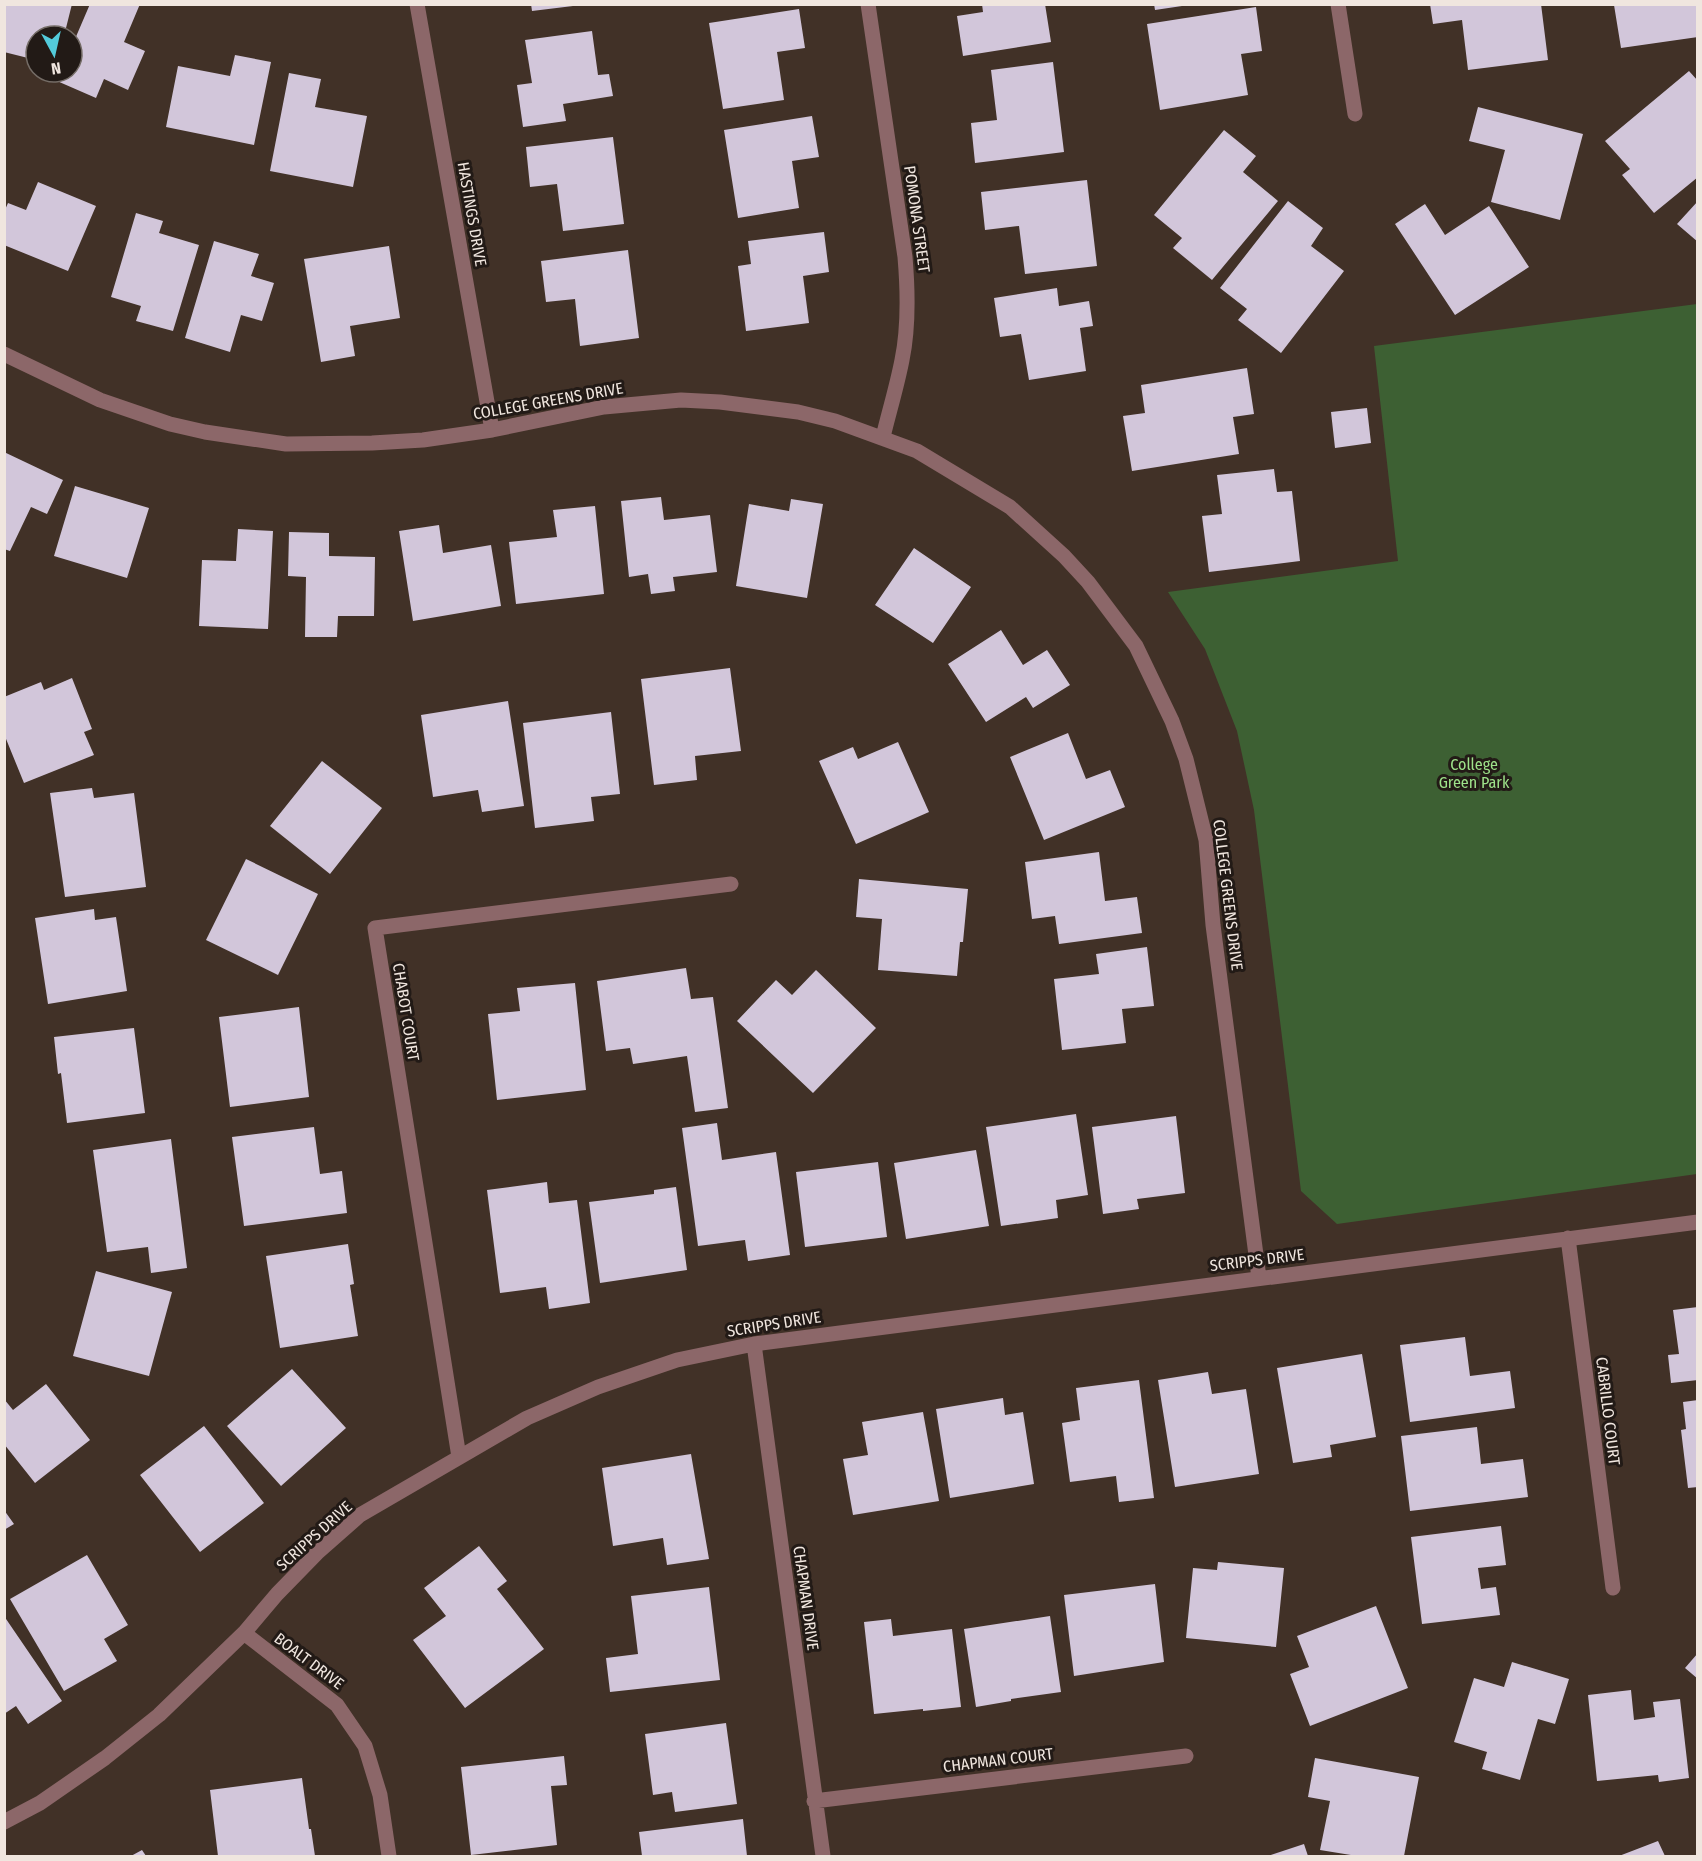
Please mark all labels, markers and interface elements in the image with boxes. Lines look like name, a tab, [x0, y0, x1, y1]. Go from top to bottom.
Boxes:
north arrow	[24, 24, 84, 84]
text: N	[50, 58, 62, 78]
street label: HASTINGS DRIVE	[453, 160, 491, 268]
street label: POMONA STREET	[900, 164, 934, 274]
street label: COLLEGE GREENS DRIVE	[472, 378, 624, 424]
park label: College Green Park	[1439, 755, 1510, 792]
street label: COLLEGE GREENS DRIVE	[1209, 818, 1247, 972]
street label: CHABOT COURT	[389, 962, 423, 1063]
street label: SCRIPPS DRIVE	[1209, 1245, 1305, 1275]
street label: SCRIPPS DRIVE	[726, 1307, 822, 1341]
street label: CABRILLO COURT	[1592, 1356, 1624, 1467]
street label: SCRIPPS DRIVE	[272, 1497, 356, 1575]
street label: CHAPMAN DRIVE	[789, 1545, 823, 1651]
street label: BOALT DRIVE	[271, 1629, 347, 1693]
street label: CHAPMAN COURT	[942, 1744, 1055, 1776]

